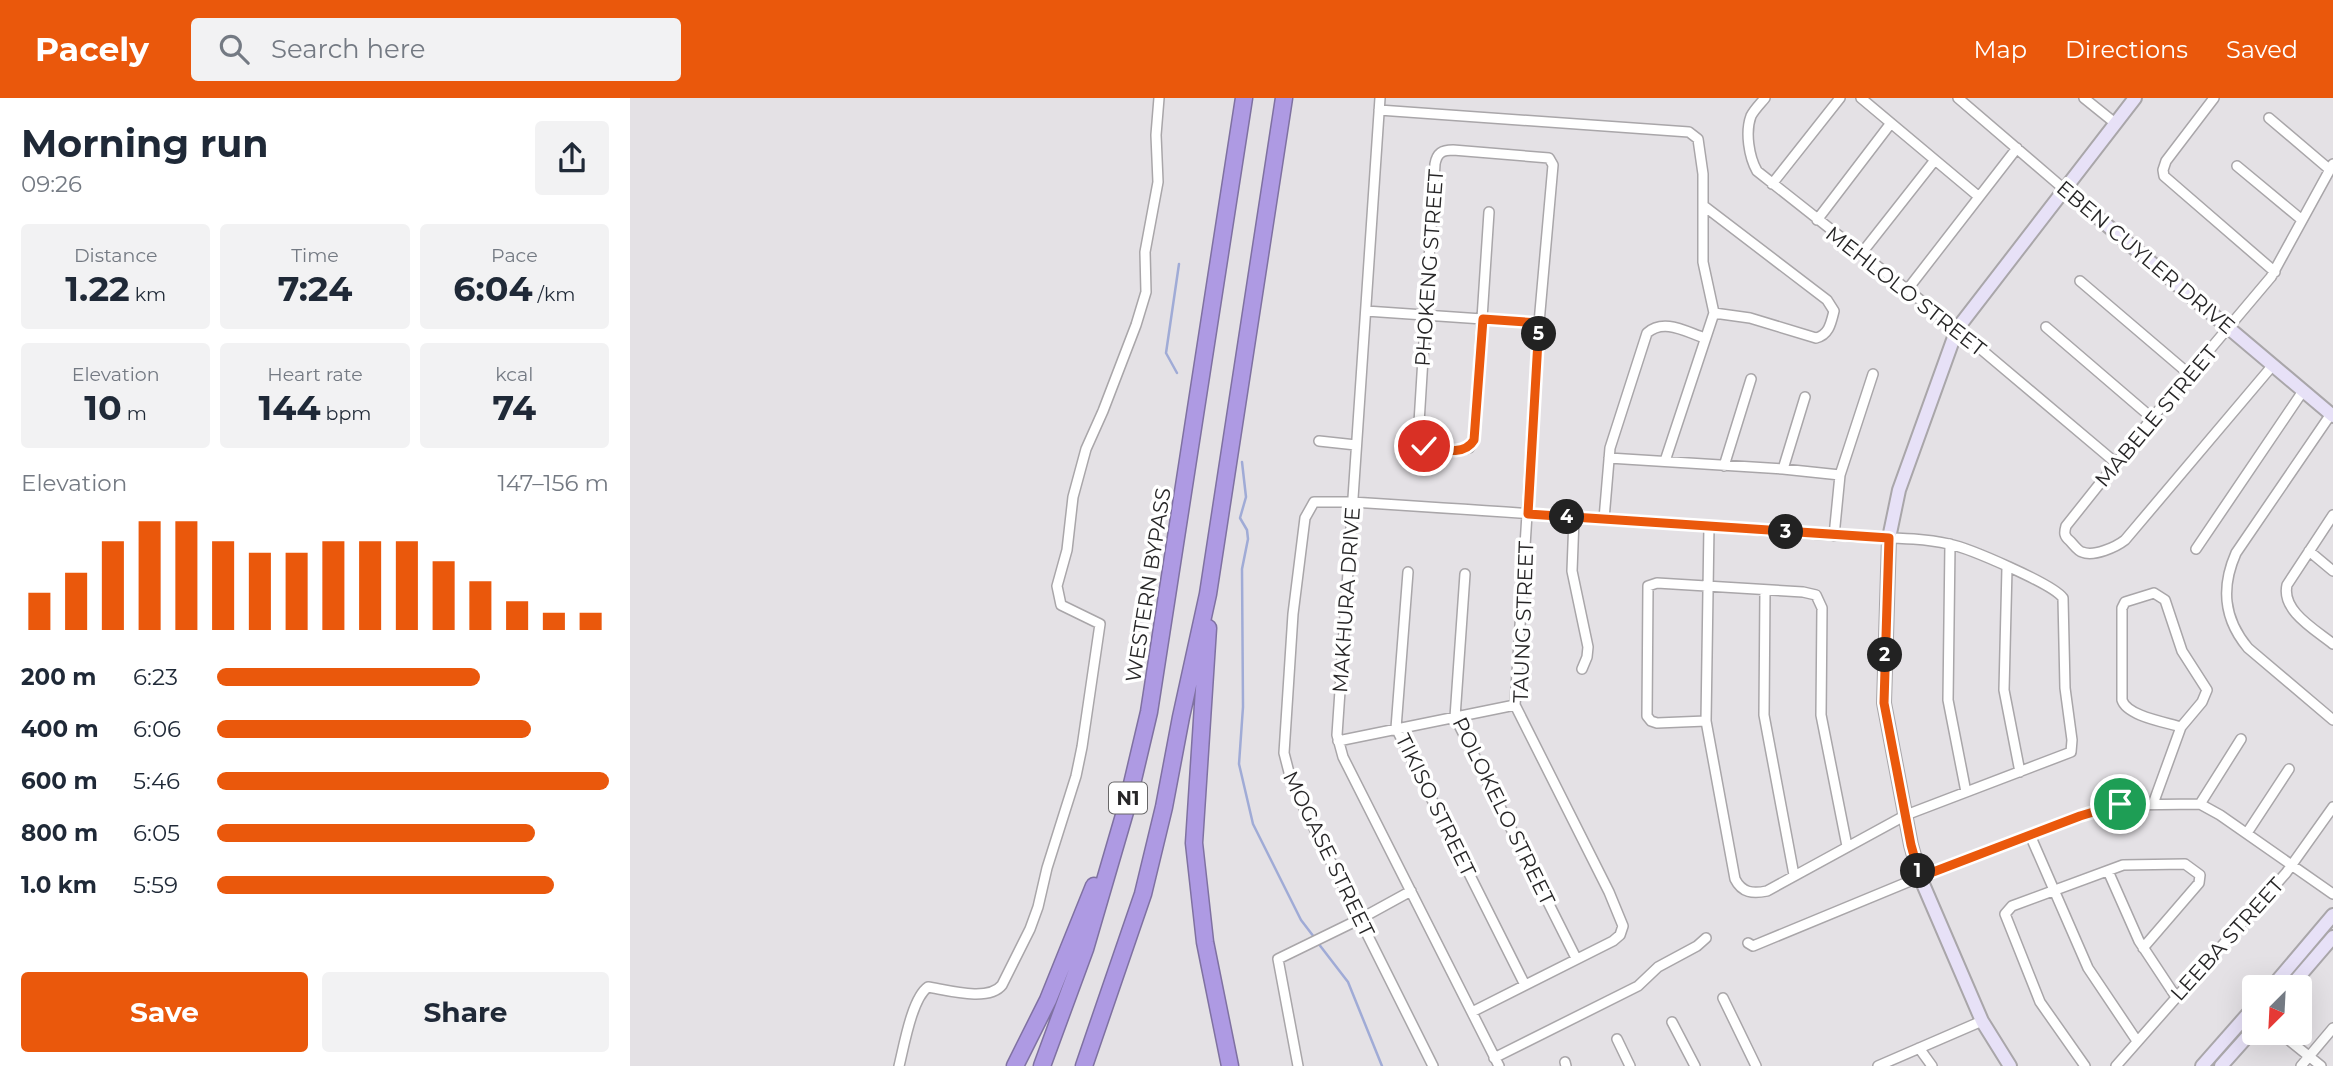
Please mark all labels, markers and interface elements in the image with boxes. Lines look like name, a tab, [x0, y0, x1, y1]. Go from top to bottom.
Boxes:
search box	[191, 18, 681, 81]
text: Pacely	[35, 29, 149, 69]
icon: search	[215, 30, 253, 68]
text: Search here	[271, 33, 426, 65]
text: Map	[1974, 35, 2027, 64]
text: Directions	[2065, 35, 2188, 64]
text: Saved	[2226, 35, 2298, 64]
text: Morning run	[21, 120, 269, 167]
button: share	[535, 121, 609, 195]
street label: PHOKENG STREET	[1410, 169, 1448, 367]
text: 09:26	[21, 170, 82, 198]
street label: EBEN CUYLER DRIVE	[2052, 175, 2240, 339]
street label: MEHLOLO STREET	[1821, 221, 1991, 361]
text: Distance	[74, 244, 157, 267]
text: Time	[291, 244, 339, 267]
text: Pace	[491, 244, 538, 267]
text: 1.22	[65, 267, 130, 310]
text: 7:24	[278, 267, 352, 310]
text: 6:04	[453, 267, 533, 310]
text: km	[130, 283, 166, 306]
text: /km	[533, 283, 575, 306]
pin: 5	[1522, 316, 1556, 352]
text: 5	[1533, 322, 1544, 345]
street label: MABELE STREET	[2090, 340, 2222, 492]
text: Elevation	[72, 363, 160, 386]
text: Heart rate	[267, 363, 363, 386]
text: kcal	[495, 363, 533, 386]
text: 10	[84, 386, 122, 429]
text: 144	[259, 386, 321, 429]
text: 74	[493, 386, 536, 429]
text: m	[122, 402, 147, 425]
text: bpm	[321, 402, 371, 425]
pin	[1394, 416, 1454, 476]
icon: check	[1405, 427, 1443, 465]
text: Elevation	[21, 469, 127, 497]
text: 147–156 m	[497, 469, 609, 497]
street label: WESTERN BYPASS	[1120, 486, 1176, 684]
pin: 4	[1550, 500, 1584, 534]
text: 4	[1560, 505, 1573, 528]
street label: MAKHURA DRIVE	[1327, 506, 1365, 694]
pin: 3	[1768, 514, 1804, 550]
text: 3	[1780, 520, 1791, 543]
street label: TAUNG STREET	[1508, 541, 1538, 703]
pin: 2	[1868, 638, 1902, 672]
text: 2	[1879, 643, 1890, 666]
text: 200 m	[21, 663, 96, 691]
text: 6:23	[133, 663, 178, 691]
street label: POLOKELO STREET	[1447, 713, 1561, 909]
text: 400 m	[21, 715, 99, 743]
text: 6:06	[133, 715, 181, 743]
street label: TIKISO STREET	[1391, 729, 1481, 881]
text: 600 m	[21, 767, 98, 795]
text: 5:46	[133, 767, 180, 795]
street label: MOGASE STREET	[1278, 767, 1380, 941]
pin	[2090, 774, 2150, 834]
road number: N1	[1109, 782, 1147, 814]
icon: arrive	[2101, 785, 2139, 823]
text: 800 m	[21, 819, 98, 847]
text: 6:05	[133, 819, 180, 847]
pin: 1	[1900, 854, 1936, 888]
text: 1	[1914, 859, 1921, 882]
text: 1.0 km	[21, 871, 97, 899]
text: 5:59	[133, 871, 178, 899]
street label: LEEBA STREET	[2165, 872, 2289, 1006]
button: Save	[21, 972, 308, 1052]
button: Share	[322, 972, 609, 1052]
north arrow	[2242, 975, 2312, 1045]
map controls	[2242, 975, 2312, 1045]

